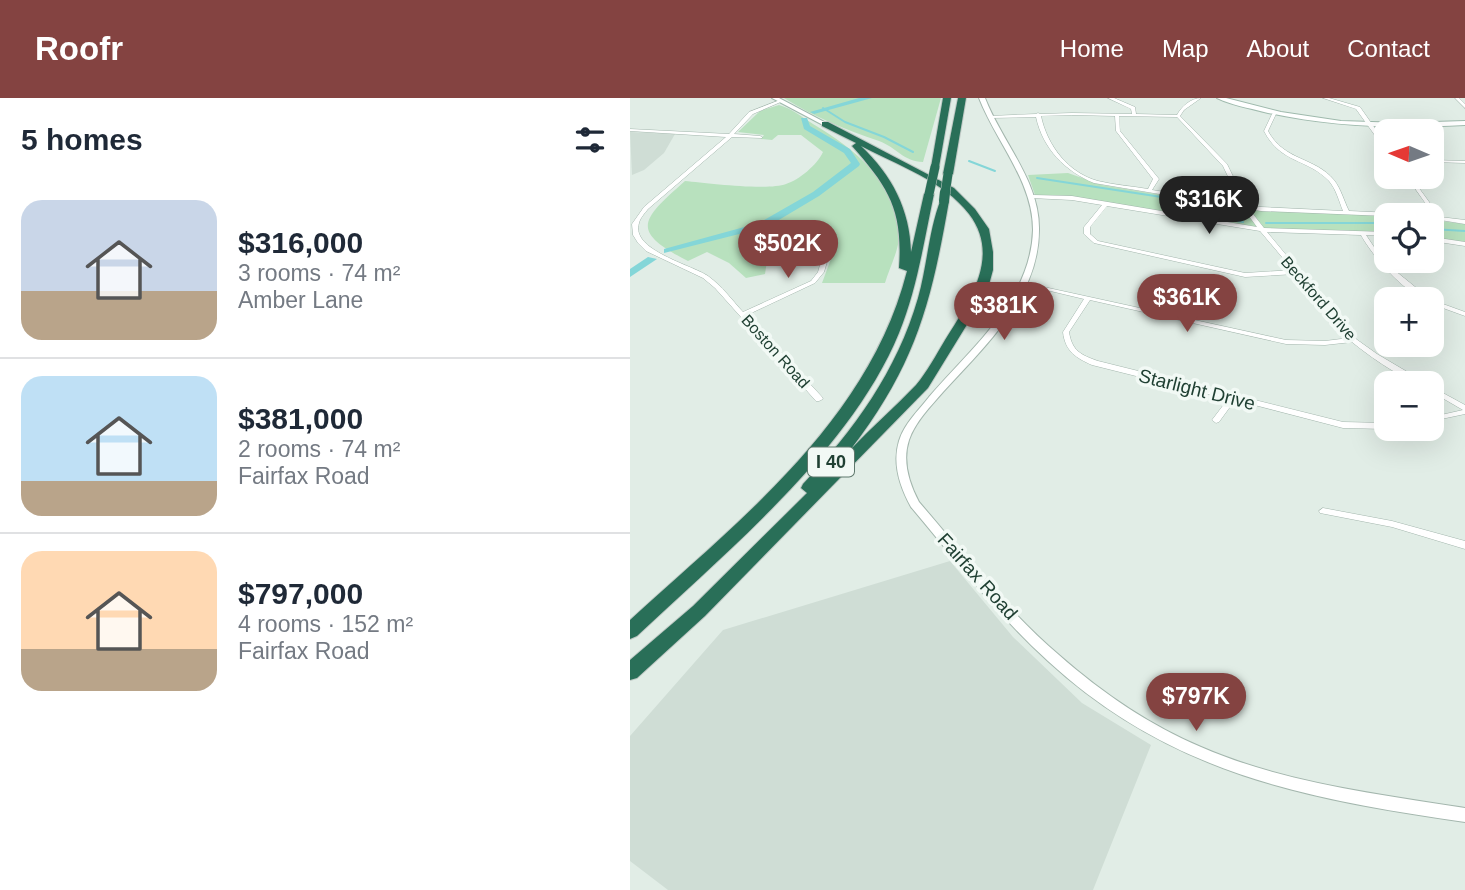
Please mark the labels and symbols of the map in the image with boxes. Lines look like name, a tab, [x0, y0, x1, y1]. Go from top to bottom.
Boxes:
north arrow	[1374, 119, 1444, 189]
pin: $316K	[1160, 176, 1258, 236]
pin: $502K	[739, 220, 837, 280]
street label: Beckford Drive	[1278, 253, 1360, 344]
pin: $361K	[1138, 274, 1236, 334]
pin: $381K	[955, 282, 1053, 342]
street label: Boston Road	[738, 311, 813, 391]
street label: Starlight Drive	[1136, 365, 1257, 414]
road number: I 40	[808, 448, 854, 476]
street label: Fairfax Road	[933, 529, 1022, 624]
pin: $797K	[1147, 674, 1245, 733]

